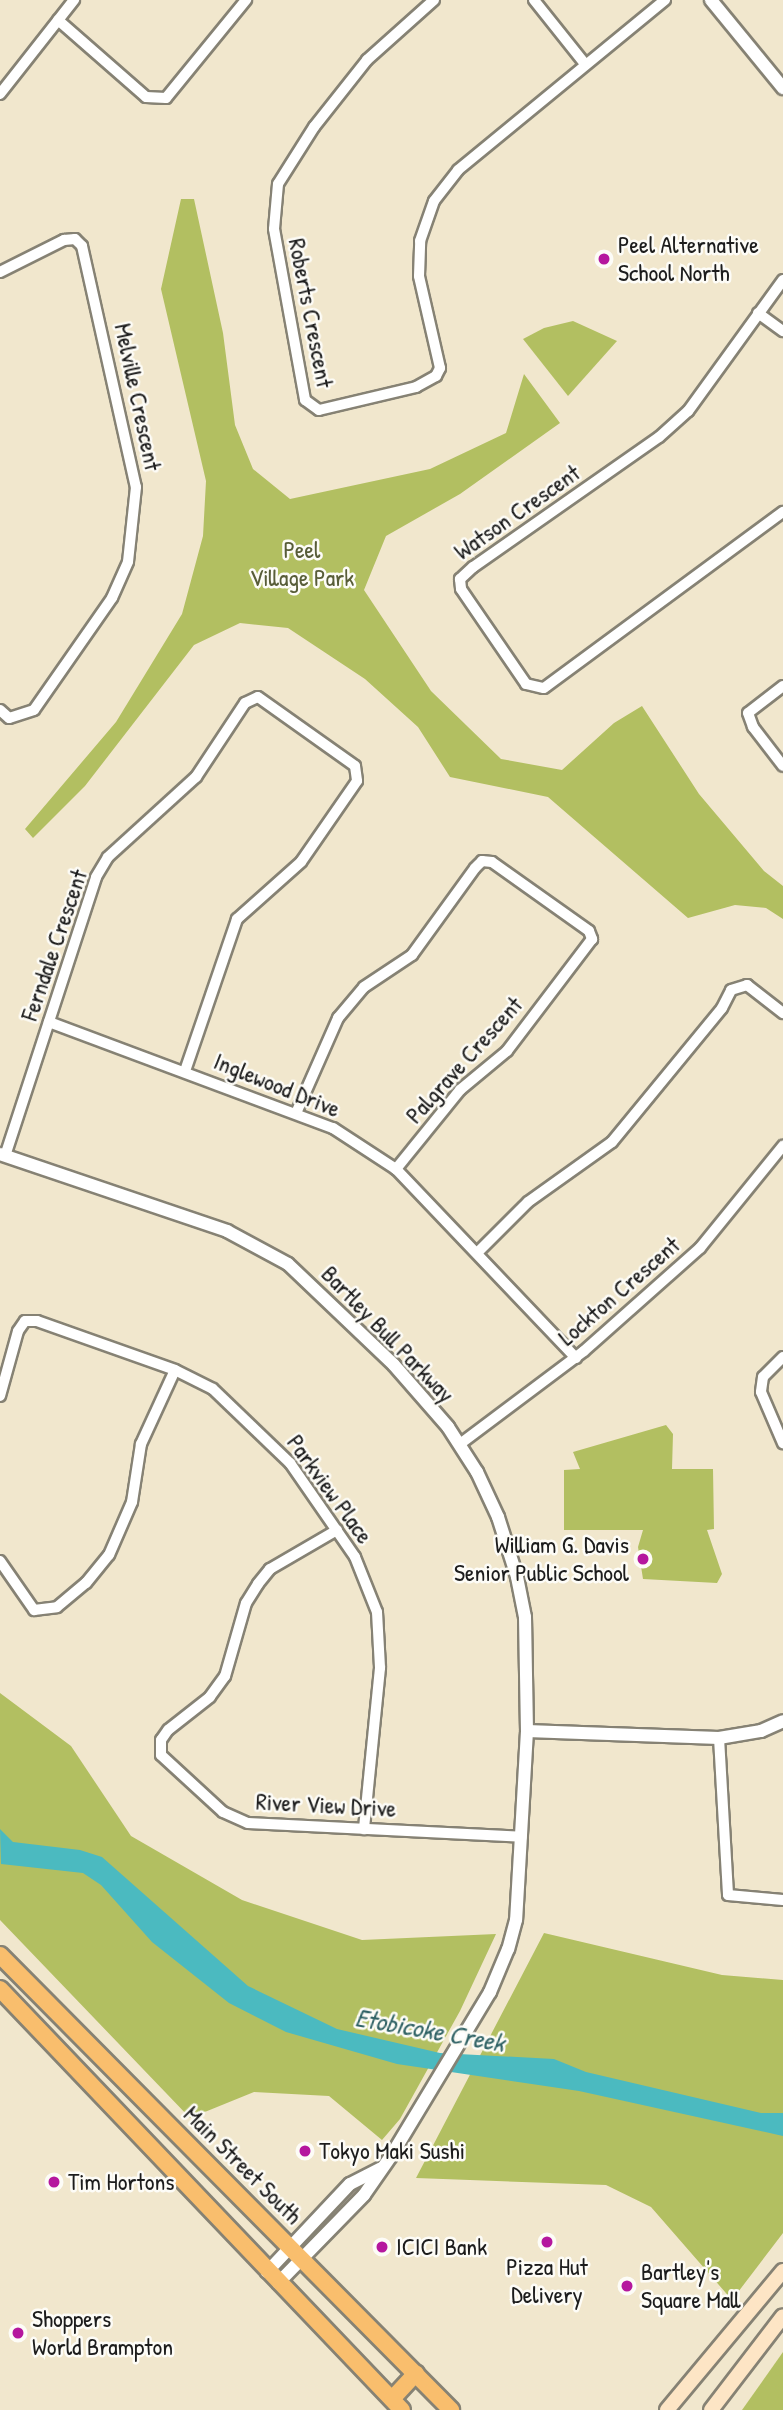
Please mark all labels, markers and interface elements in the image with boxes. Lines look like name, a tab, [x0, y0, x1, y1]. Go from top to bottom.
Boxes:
place label: Peel Alternative School North	[618, 231, 759, 287]
street label: Roberts Crescent	[282, 236, 340, 390]
marker: Peel Alternative School North	[596, 251, 612, 267]
street label: Melville Crescent	[108, 321, 168, 473]
street label: Watson Crescent	[449, 458, 585, 566]
park label: Peel Village Park	[250, 536, 354, 592]
street label: Ferndale Crescent	[15, 866, 93, 1024]
street label: Palgrave Crescent	[400, 991, 528, 1129]
street label: Inglewood Drive	[210, 1047, 344, 1123]
street label: Lockton Crescent	[552, 1230, 686, 1352]
street label: Bartley Bull Parkway	[315, 1260, 461, 1408]
street label: Parkview Place	[281, 1429, 379, 1549]
place label: William G. Davis Senior Public School	[454, 1531, 629, 1587]
marker: William G. Davis Senior Public School	[635, 1551, 651, 1567]
street label: River View Drive	[255, 1787, 397, 1823]
water label: Etobicoke Creek	[353, 2002, 507, 2058]
street label: Main Street South	[178, 2100, 308, 2230]
place label: Tokyo Maki Sushi	[319, 2137, 465, 2165]
marker: Tokyo Maki Sushi	[297, 2143, 313, 2159]
place label: Tim Hortons	[68, 2168, 175, 2196]
marker: Tim Hortons	[46, 2174, 62, 2190]
place label: ICICI Bank	[396, 2233, 487, 2261]
marker: Pizza Hut Delivery	[539, 2234, 555, 2250]
marker: ICICI Bank	[374, 2239, 390, 2255]
place label: Pizza Hut Delivery	[506, 2253, 588, 2309]
place label: Bartley's Square Mall	[641, 2258, 740, 2314]
marker: Bartley's Square Mall	[619, 2278, 635, 2294]
place label: Shoppers World Brampton	[32, 2305, 173, 2361]
marker: Shoppers World Brampton	[10, 2325, 26, 2341]

